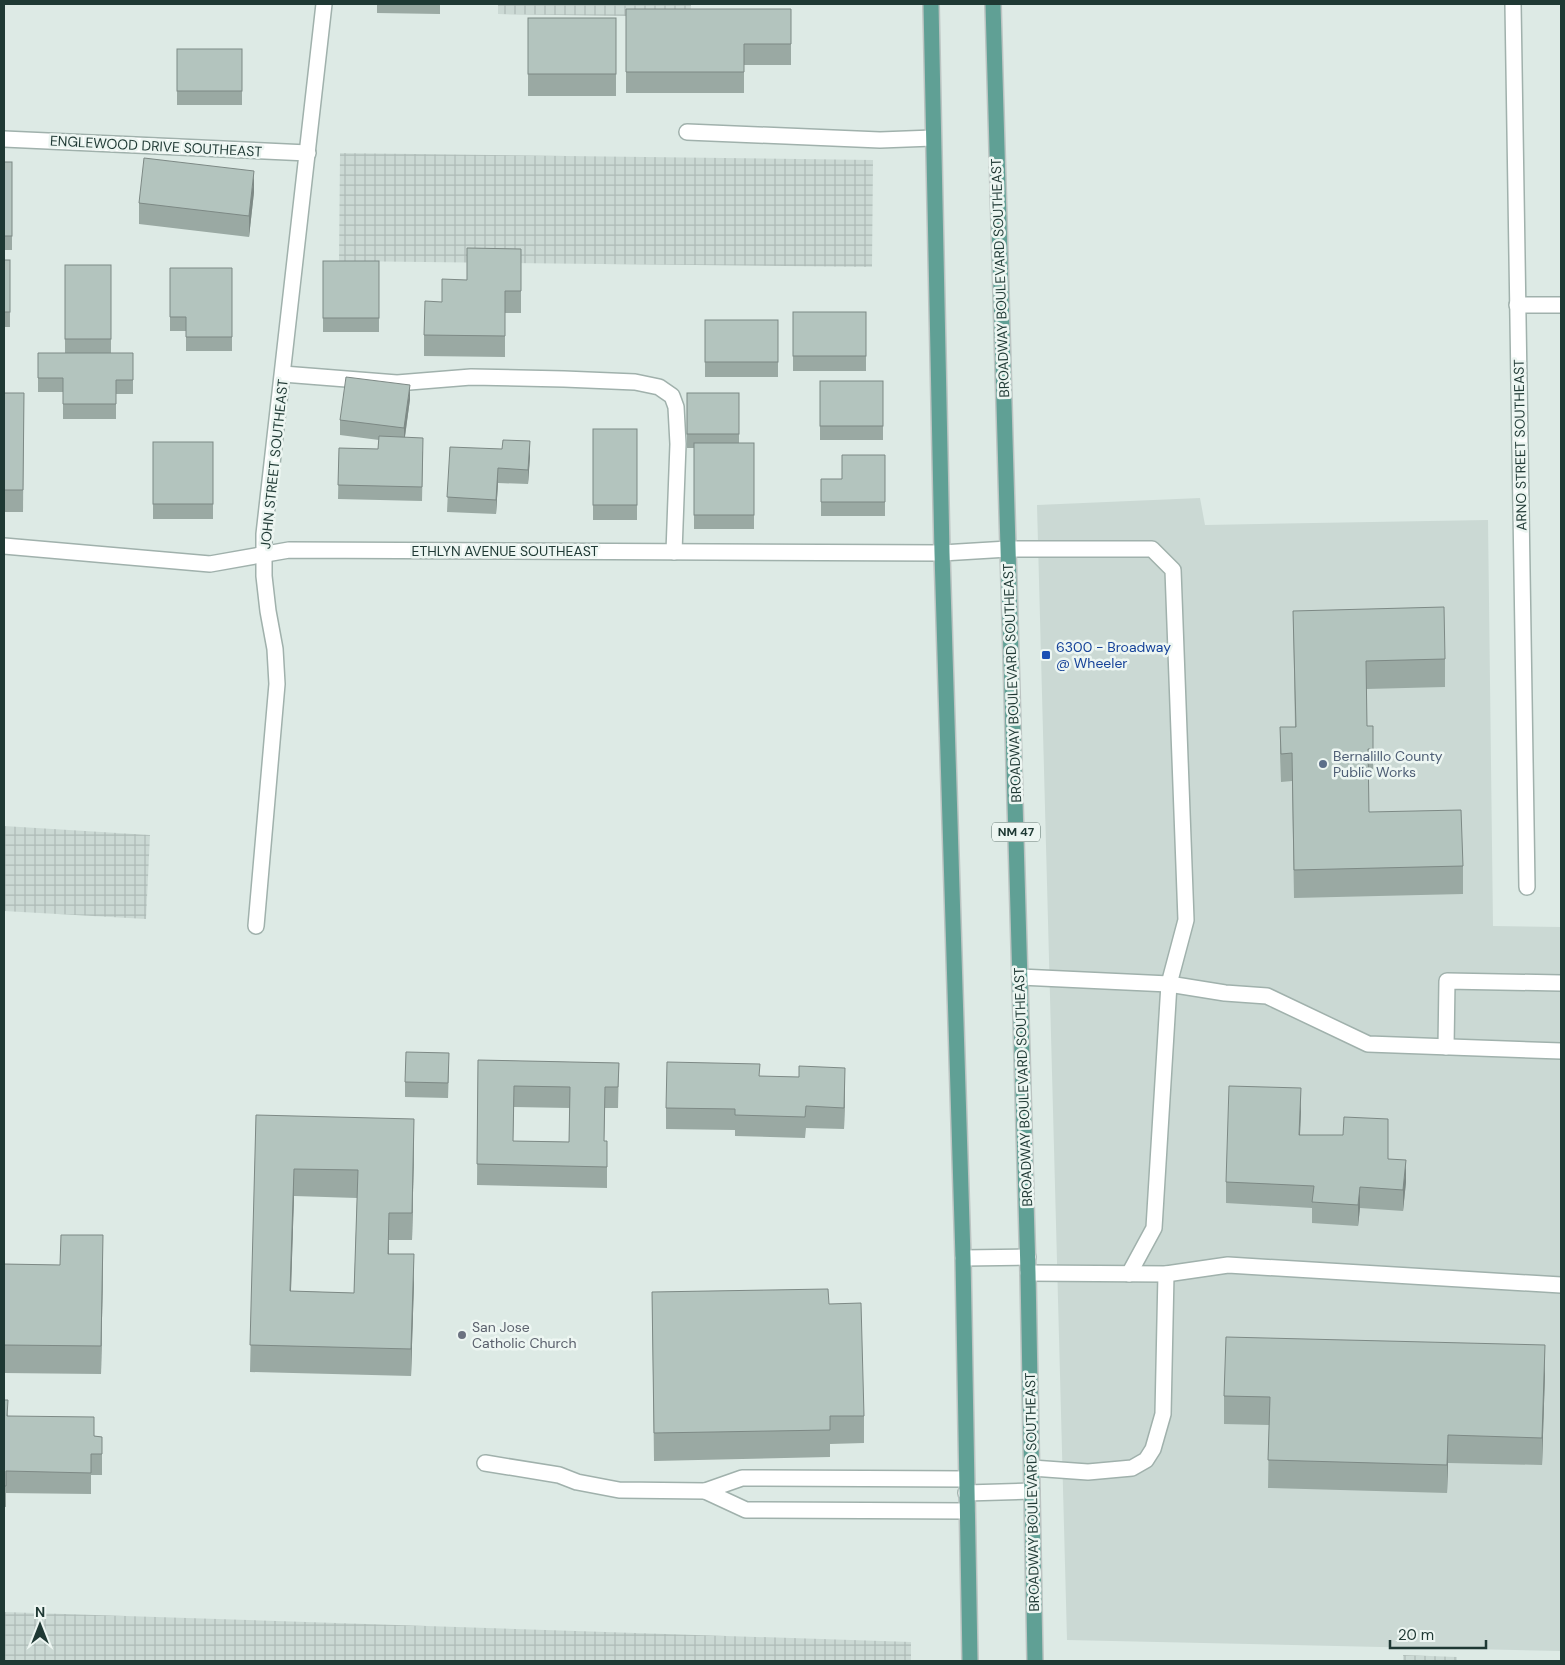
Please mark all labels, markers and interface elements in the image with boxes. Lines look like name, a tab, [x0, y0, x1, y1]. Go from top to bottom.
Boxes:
street label: ENGLEWOOD DRIVE SOUTHEAST	[49, 131, 263, 161]
street label: BROADWAY BOULEVARD SOUTHEAST	[987, 158, 1013, 398]
street label: ARNO STREET SOUTHEAST	[1510, 359, 1530, 531]
street label: JOHN STREET SOUTHEAST	[256, 378, 292, 550]
street label: ETHLYN AVENUE SOUTHEAST	[412, 542, 599, 560]
street label: BROADWAY BOULEVARD SOUTHEAST	[999, 563, 1025, 803]
place label: 6300 - Broadway @ Wheeler	[1056, 638, 1171, 672]
marker: 6300 - Broadway @ Wheeler	[1040, 649, 1052, 661]
place label: Bernalillo County Public Works	[1333, 747, 1443, 781]
marker: Bernalillo County Public Works	[1317, 758, 1329, 770]
road number: NM 47	[992, 822, 1040, 842]
street label: BROADWAY BOULEVARD SOUTHEAST	[1010, 967, 1036, 1207]
place label: San Jose Catholic Church	[472, 1318, 577, 1352]
marker: San Jose Catholic Church	[456, 1329, 468, 1341]
street label: BROADWAY BOULEVARD SOUTHEAST	[1021, 1372, 1043, 1612]
north arrow	[15, 1600, 65, 1650]
text: N	[35, 1603, 45, 1621]
scale bar	[1390, 1618, 1486, 1650]
text: 20 m	[1398, 1625, 1434, 1645]

